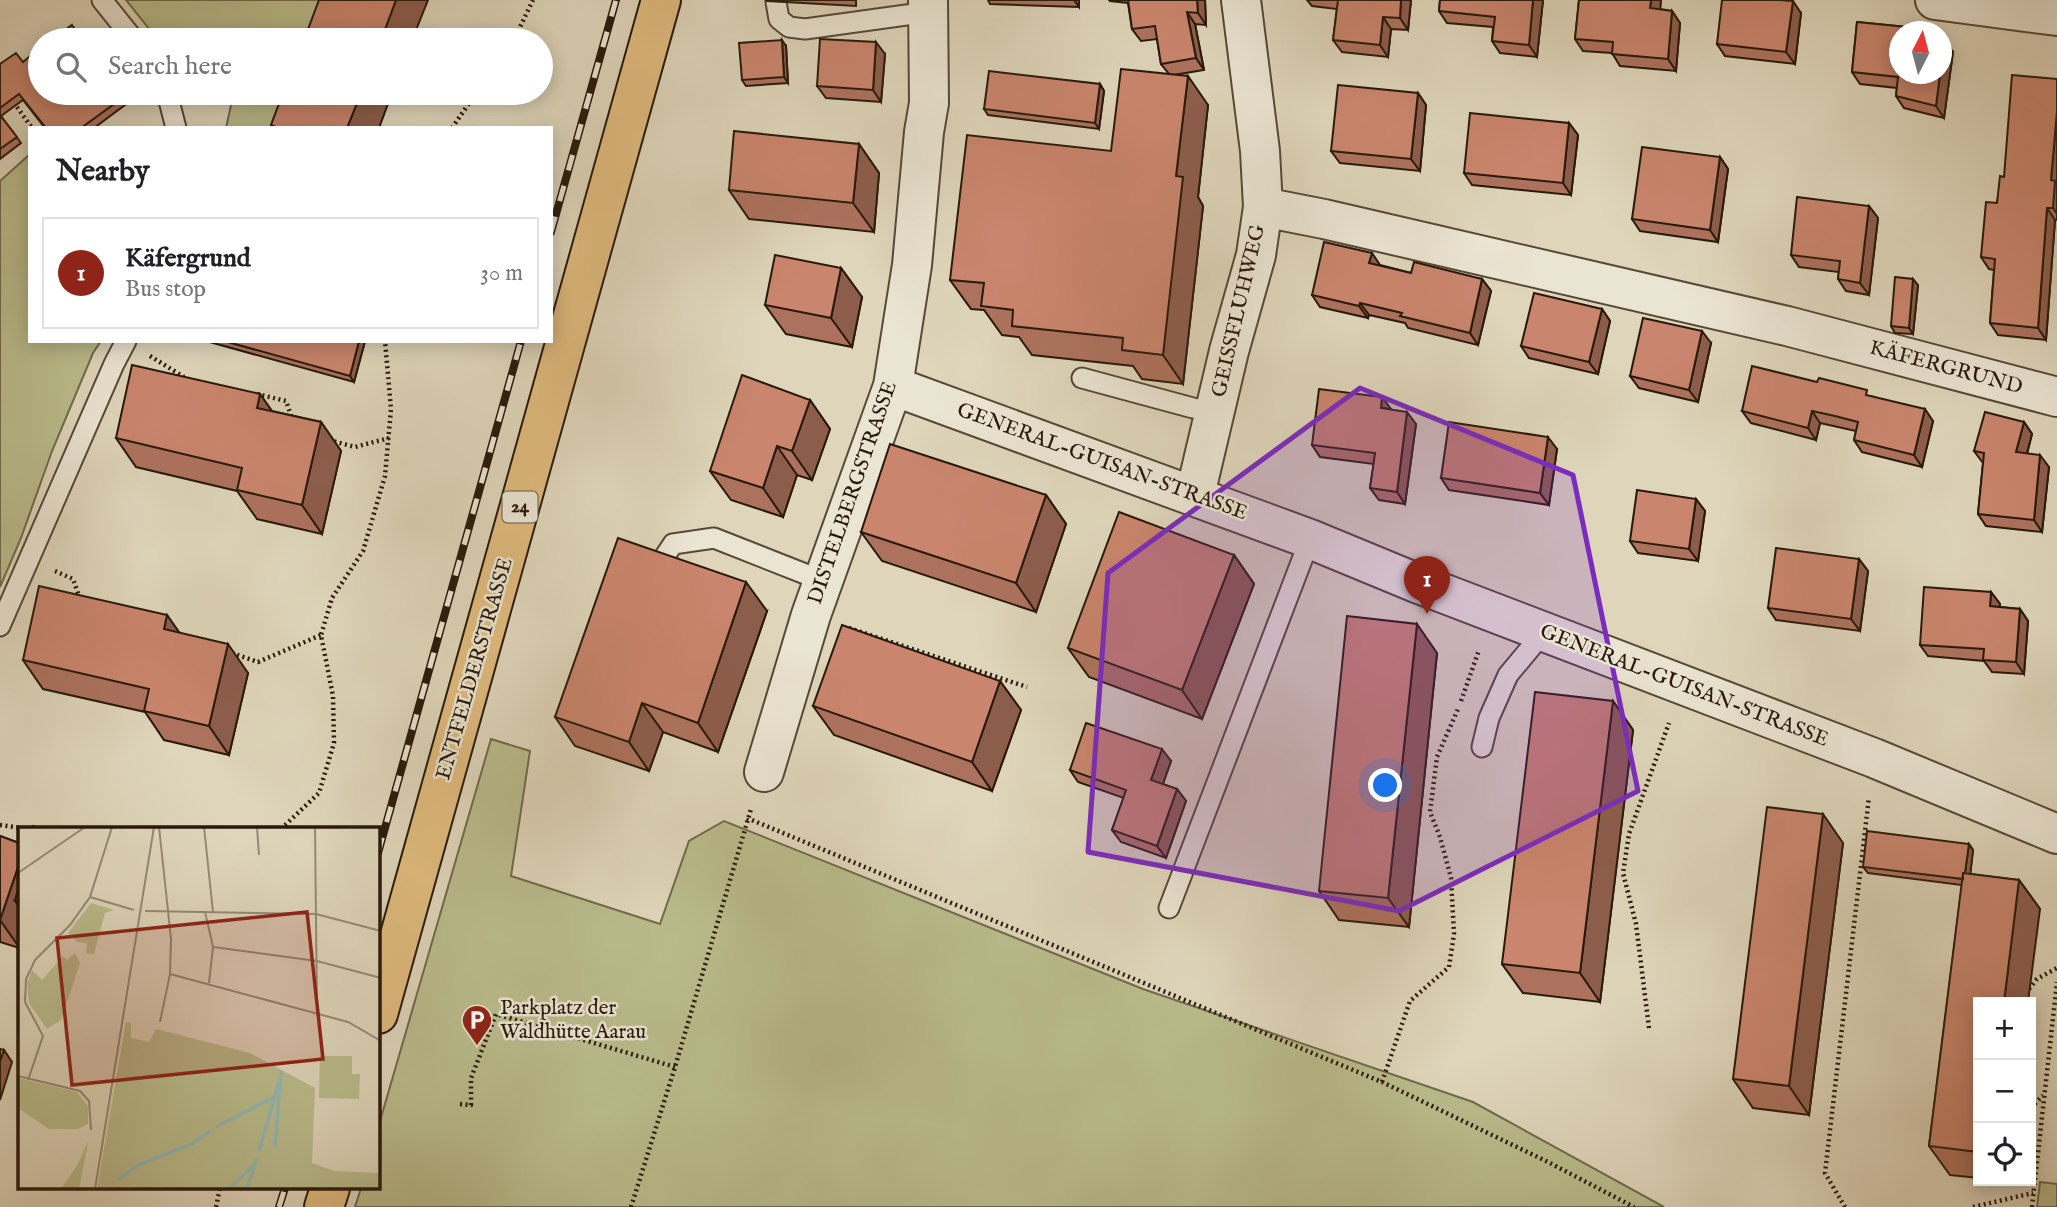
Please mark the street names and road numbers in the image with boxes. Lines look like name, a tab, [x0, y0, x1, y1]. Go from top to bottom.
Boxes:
street label: GEISSFLUHWEG	[1206, 222, 1272, 400]
street label: KÄFERGRUND	[1867, 334, 2026, 401]
street label: DISTELBERGSTRASSE	[802, 378, 904, 608]
street label: GENERAL-GUISAN-STRASSE	[953, 397, 1251, 527]
road number: 24	[503, 492, 538, 522]
street label: ENTFELDERSTRASSE	[430, 555, 520, 783]
street label: GENERAL-GUISAN-STRASSE	[1536, 618, 1832, 754]

